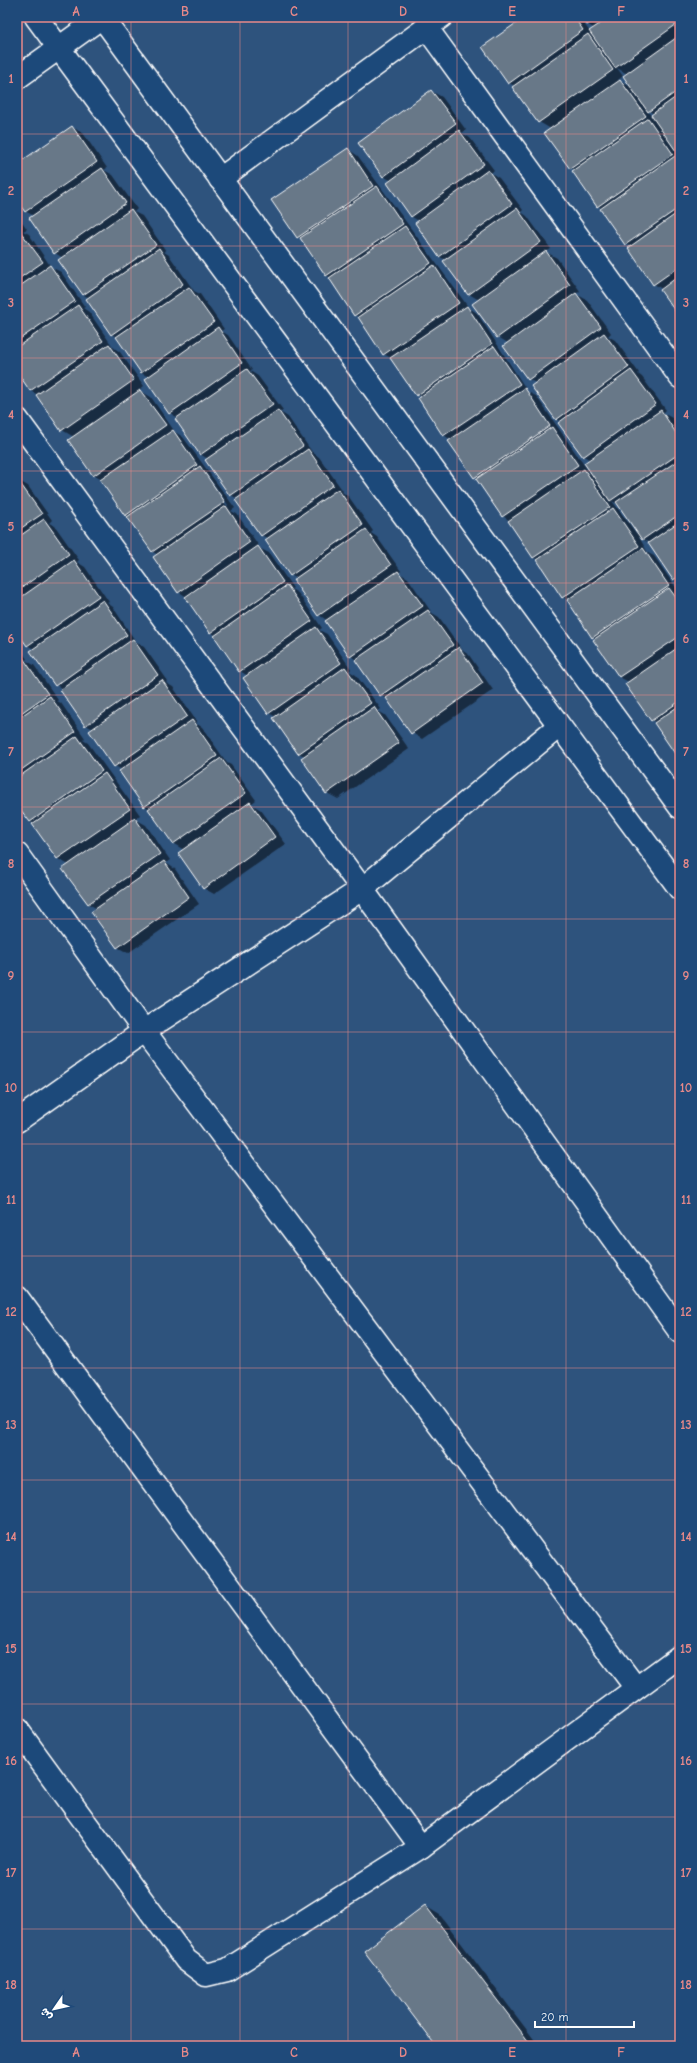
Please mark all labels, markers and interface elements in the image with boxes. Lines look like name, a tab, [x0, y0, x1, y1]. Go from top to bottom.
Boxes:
text: A	[72, 4, 80, 19]
text: B	[181, 4, 189, 19]
text: C	[290, 4, 298, 19]
text: D	[399, 4, 407, 19]
text: E	[508, 4, 516, 19]
text: F	[617, 4, 625, 19]
text: 1	[8, 71, 14, 86]
text: 1	[683, 71, 689, 86]
text: 2	[8, 183, 14, 198]
text: 2	[683, 183, 689, 198]
text: 3	[8, 295, 14, 310]
text: 3	[683, 295, 689, 310]
text: 4	[8, 407, 14, 422]
text: 4	[683, 407, 689, 422]
text: 5	[8, 519, 15, 534]
text: 5	[683, 519, 690, 534]
text: 6	[8, 631, 15, 646]
text: 6	[683, 631, 690, 646]
text: 7	[8, 744, 14, 759]
text: 7	[683, 744, 689, 759]
text: 8	[8, 856, 14, 871]
text: 8	[683, 856, 689, 871]
text: 9	[8, 968, 15, 983]
text: 9	[683, 968, 690, 983]
text: 10	[5, 1080, 17, 1095]
text: 10	[680, 1080, 692, 1095]
text: 11	[6, 1192, 16, 1207]
text: 11	[681, 1192, 691, 1207]
text: 12	[5, 1304, 17, 1319]
text: 12	[680, 1304, 692, 1319]
text: 13	[5, 1417, 17, 1432]
text: 13	[680, 1417, 692, 1432]
text: 14	[5, 1529, 17, 1544]
text: 14	[680, 1529, 692, 1544]
text: 15	[5, 1641, 17, 1656]
text: 15	[680, 1641, 692, 1656]
text: 16	[5, 1753, 17, 1768]
text: 16	[680, 1753, 692, 1768]
text: 17	[6, 1865, 17, 1880]
text: 17	[681, 1865, 692, 1880]
text: 18	[5, 1977, 17, 1992]
text: 18	[680, 1977, 692, 1992]
north arrow	[34, 1989, 74, 2029]
scale bar	[535, 2003, 634, 2029]
text: ش	[37, 2006, 55, 2023]
text: 20 m	[541, 2010, 569, 2024]
text: A	[72, 2045, 80, 2060]
text: B	[181, 2045, 189, 2060]
text: C	[290, 2045, 298, 2060]
text: D	[399, 2045, 407, 2060]
text: E	[508, 2045, 516, 2060]
text: F	[617, 2045, 625, 2060]

